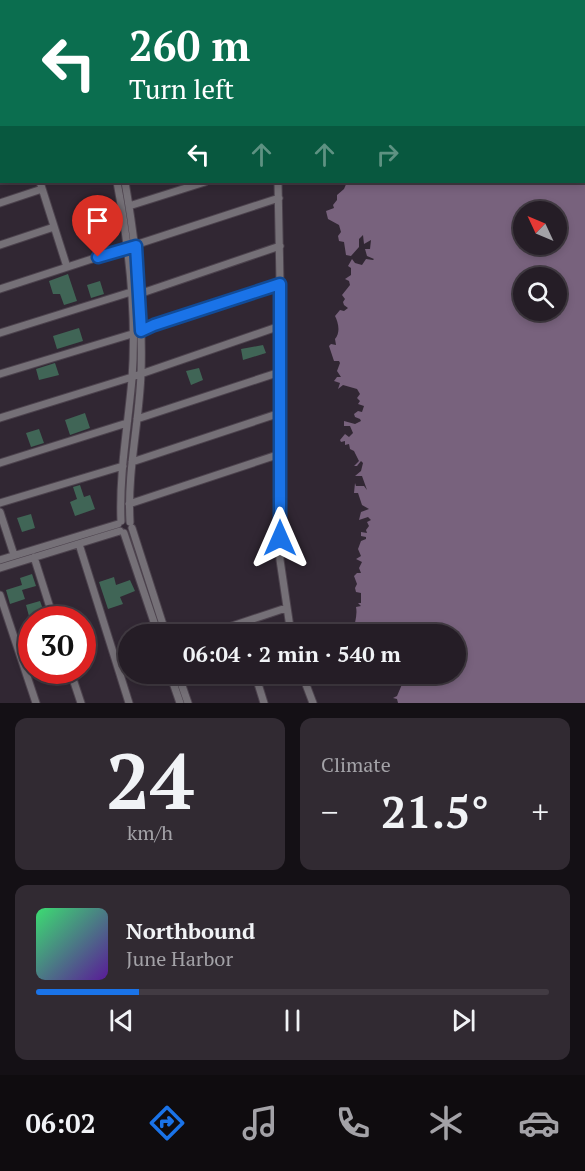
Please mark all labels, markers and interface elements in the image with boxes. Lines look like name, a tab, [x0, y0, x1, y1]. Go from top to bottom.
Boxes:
text: 260 m	[129, 17, 250, 73]
icon: left	[30, 24, 108, 102]
text: Turn left	[129, 71, 234, 107]
icon: left	[182, 138, 215, 171]
icon: ahead	[245, 138, 278, 171]
icon: ahead	[308, 138, 341, 171]
icon: right	[371, 138, 404, 171]
pin	[72, 195, 123, 257]
north arrow	[513, 201, 567, 255]
map controls	[513, 201, 567, 321]
icon: arrive	[81, 204, 114, 237]
button: search	[513, 267, 567, 321]
position arrow	[248, 506, 312, 570]
speed limit sign: 30	[18, 606, 96, 684]
text: 06:04 · 2 min · 540 m	[183, 639, 401, 668]
text: 24	[106, 728, 194, 831]
text: Climate	[321, 751, 391, 778]
text: 21.5°	[381, 781, 489, 841]
text: −	[321, 790, 339, 833]
text: +	[531, 790, 549, 833]
text: km/h	[127, 819, 173, 846]
text: Northbound	[126, 916, 255, 945]
text: June Harbor	[126, 945, 233, 972]
icon: previous	[105, 1004, 138, 1037]
icon: pause	[276, 1004, 309, 1037]
icon: next	[447, 1004, 480, 1037]
icon: directions	[146, 1102, 188, 1144]
icon: music	[239, 1102, 281, 1144]
icon: phone	[332, 1102, 374, 1144]
icon: climate	[425, 1102, 467, 1144]
icon: car	[518, 1102, 560, 1144]
text: 06:02	[25, 1105, 96, 1141]

